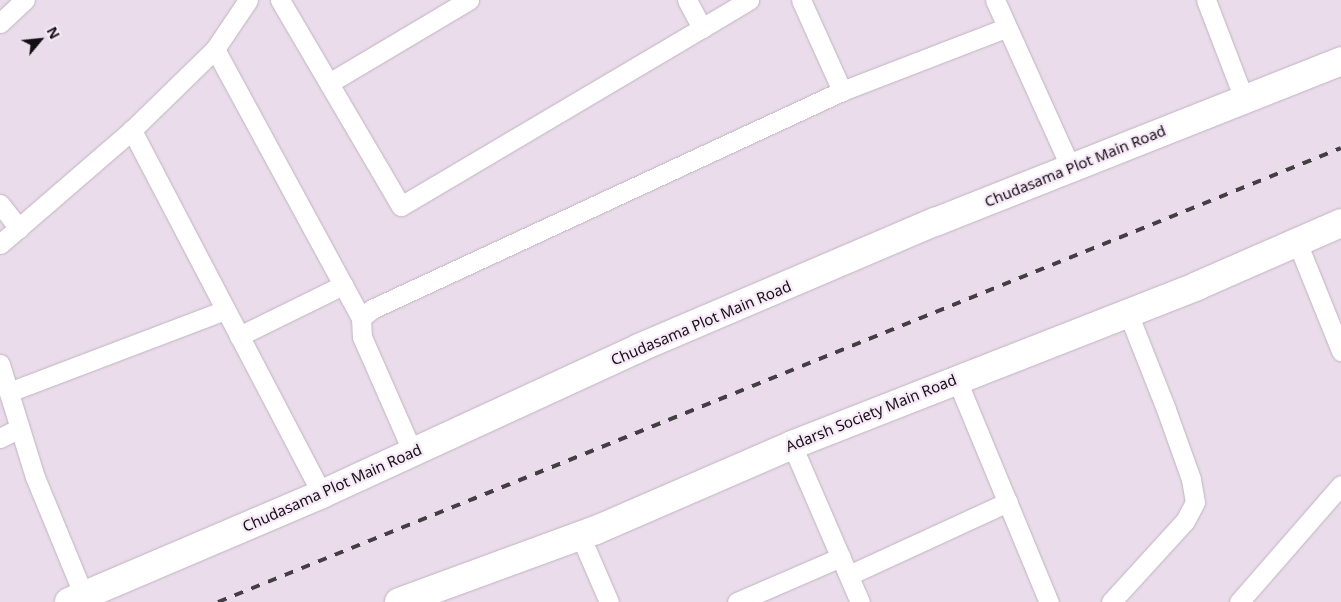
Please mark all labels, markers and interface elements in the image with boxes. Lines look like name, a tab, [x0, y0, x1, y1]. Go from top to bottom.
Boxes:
north arrow	[15, 15, 65, 65]
text: N	[43, 23, 65, 42]
street label: Chudasama Plot Main Road	[982, 121, 1168, 211]
street label: Chudasama Plot Main Road	[608, 277, 794, 369]
street label: Adarsh Society Main Road	[783, 370, 959, 456]
street label: Chudasama Plot Main Road	[240, 440, 424, 536]

